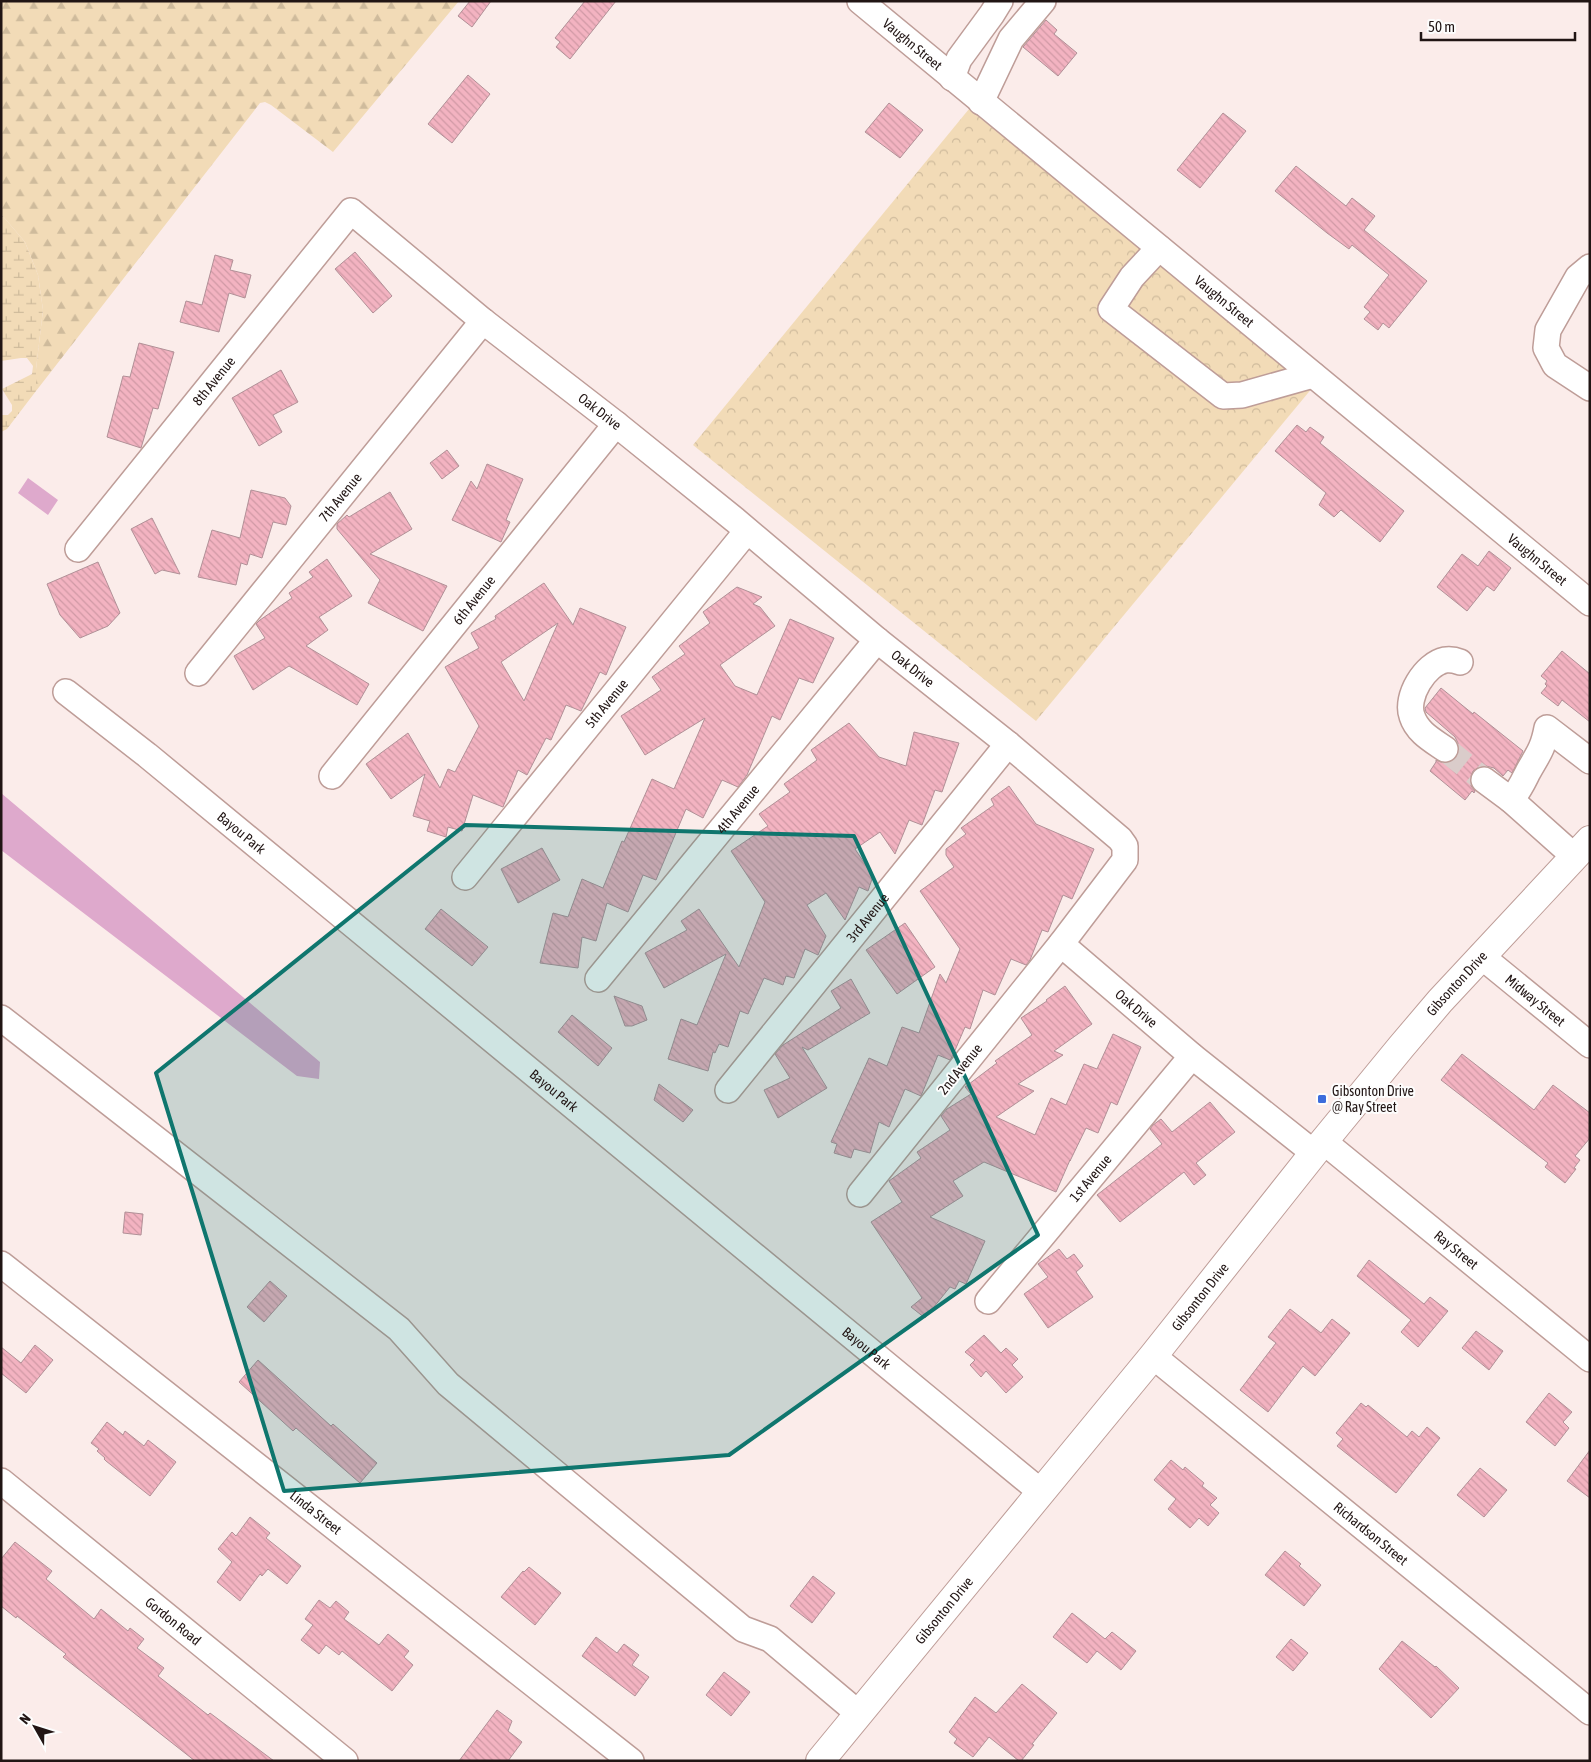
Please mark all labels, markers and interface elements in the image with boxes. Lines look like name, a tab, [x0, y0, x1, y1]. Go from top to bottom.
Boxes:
scale bar	[1421, 10, 1575, 42]
street label: Vaughn Street	[880, 15, 945, 73]
text: 50 m	[1428, 18, 1455, 35]
street label: Vaughn Street	[1191, 272, 1257, 330]
street label: 8th Avenue	[189, 353, 238, 409]
street label: Oak Drive	[575, 390, 625, 433]
street label: 7th Avenue	[316, 470, 365, 525]
street label: Vaughn Street	[1504, 531, 1570, 589]
street label: 6th Avenue	[449, 572, 498, 628]
street label: Oak Drive	[888, 647, 937, 690]
street label: 5th Avenue	[582, 676, 631, 731]
street label: 4th Avenue	[713, 782, 762, 837]
street label: Bayou Park	[214, 808, 269, 857]
street label: 3rd Avenue	[843, 890, 892, 945]
street label: Gibsonton Drive	[1423, 948, 1490, 1019]
street label: Midway Street	[1502, 971, 1568, 1029]
street label: Oak Drive	[1112, 986, 1160, 1031]
street label: 2nd Avenue	[935, 1040, 985, 1098]
street label: Bayou Park	[527, 1066, 581, 1115]
place label: Gibsonton Drive @ Ray Street	[1332, 1083, 1414, 1115]
marker: Gibsonton Drive @ Ray Street	[1316, 1093, 1328, 1105]
street label: 1st Avenue	[1066, 1151, 1115, 1205]
street label: Ray Street	[1431, 1227, 1481, 1272]
street label: Gibsonton Drive	[1168, 1260, 1232, 1334]
street label: Bayou Park	[839, 1324, 894, 1373]
street label: Linda Street	[287, 1487, 345, 1538]
street label: Richardson Street	[1331, 1499, 1411, 1568]
street label: Gibsonton Drive	[912, 1574, 976, 1647]
street label: Gordon Road	[142, 1594, 204, 1648]
north arrow	[10, 1702, 60, 1752]
text: N	[16, 1711, 34, 1727]

